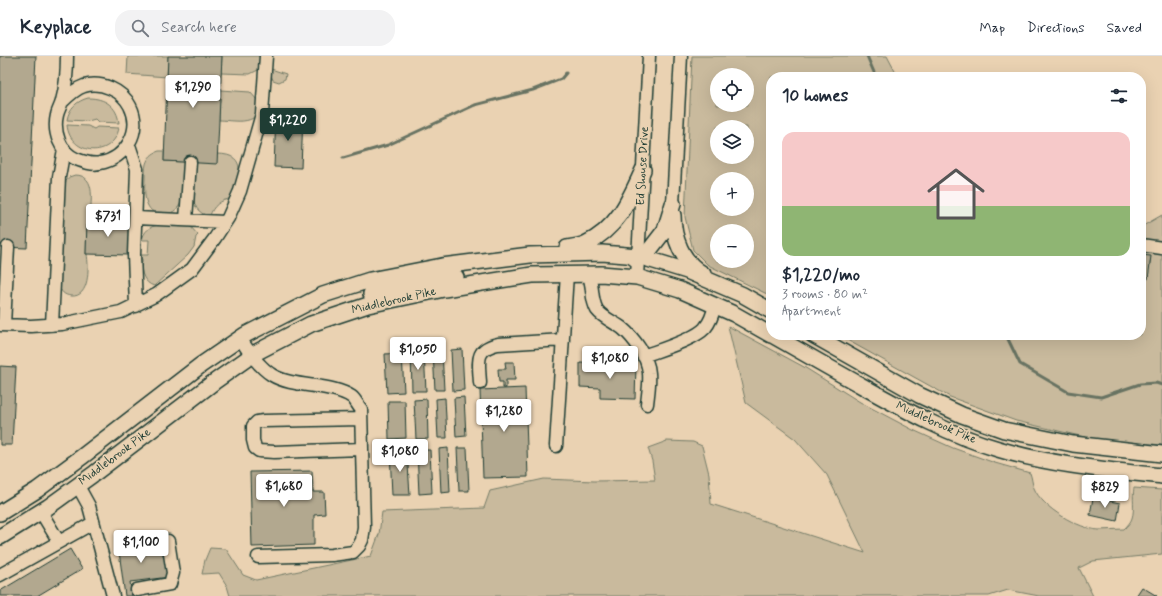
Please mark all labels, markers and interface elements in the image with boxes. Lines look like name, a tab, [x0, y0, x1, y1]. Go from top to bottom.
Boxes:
search box	[115, 10, 395, 46]
text: Keyplace	[20, 15, 91, 40]
icon: search	[129, 17, 151, 39]
text: Search here	[161, 18, 237, 38]
text: Map	[979, 19, 1005, 37]
text: Directions	[1027, 19, 1085, 37]
text: Saved	[1107, 19, 1142, 37]
map controls	[710, 68, 754, 268]
button: locate	[710, 68, 754, 112]
pin: $1,290	[160, 75, 226, 109]
text: $1,290	[174, 79, 212, 96]
text: 10 homes	[782, 85, 848, 107]
icon: filters	[1108, 85, 1130, 107]
pin: $1,220	[255, 108, 321, 142]
text: $1,220	[269, 112, 307, 129]
button: layers	[710, 120, 754, 164]
street label: Ed Shouse Drive	[633, 126, 653, 206]
icon: home	[920, 158, 992, 230]
button: +	[710, 172, 754, 216]
pin: $731	[84, 204, 132, 238]
text: $731	[95, 208, 121, 225]
button: −	[710, 224, 754, 268]
text: $1,220/mo	[782, 264, 860, 286]
street label: Middlebrook Pike	[350, 283, 438, 319]
text: 3 rooms · 80 m²	[782, 286, 868, 303]
text: Apartment	[782, 303, 841, 320]
pin: $1,050	[385, 337, 451, 371]
text: $1,050	[399, 341, 437, 358]
pin: $1,080	[577, 346, 643, 380]
text: $1,080	[591, 350, 629, 367]
street label: Middlebrook Pike	[893, 398, 979, 448]
pin: $1,280	[471, 399, 537, 433]
text: $1,280	[485, 403, 523, 420]
street label: Middlebrook Pike	[76, 424, 155, 489]
pin: $1,080	[367, 439, 433, 473]
text: $1,080	[381, 443, 419, 460]
pin: $1,680	[251, 474, 317, 508]
pin: $829	[1081, 475, 1129, 509]
text: $1,680	[265, 478, 303, 495]
text: $829	[1091, 479, 1119, 496]
pin: $1,100	[108, 530, 174, 564]
text: $1,100	[123, 534, 159, 551]

